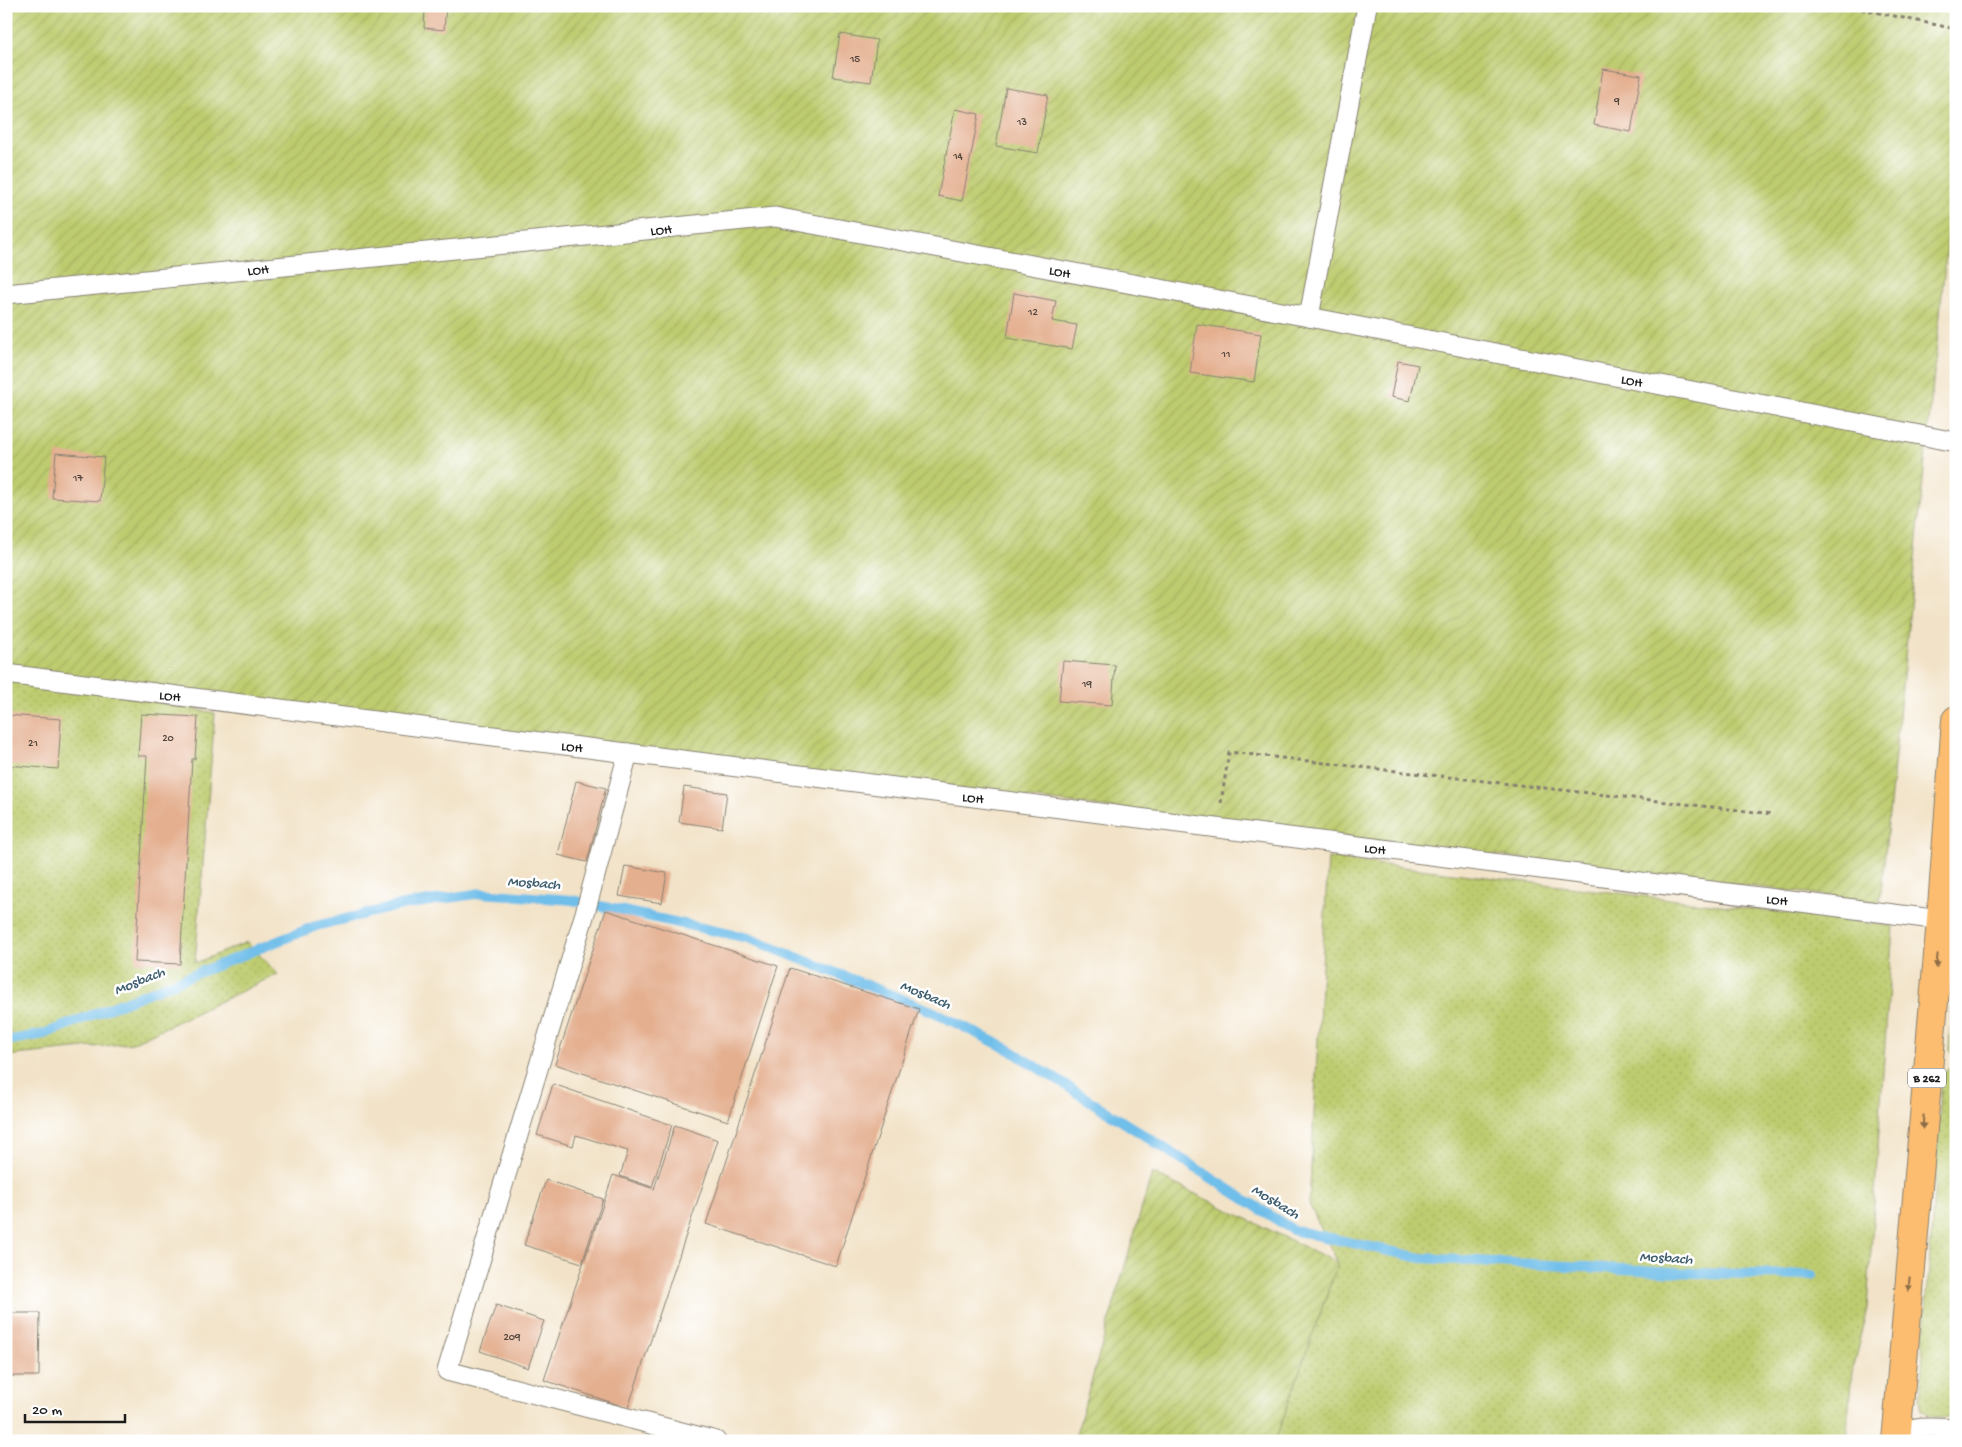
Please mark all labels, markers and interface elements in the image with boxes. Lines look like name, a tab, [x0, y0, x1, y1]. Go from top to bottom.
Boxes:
house number: 15	[849, 54, 860, 66]
house number: 9	[1613, 96, 1620, 108]
house number: 13	[1016, 117, 1027, 129]
house number: 14	[952, 151, 964, 163]
street label: LOH	[650, 222, 674, 241]
street label: LOH	[247, 262, 271, 281]
street label: LOH	[1047, 263, 1073, 284]
house number: 12	[1027, 307, 1039, 319]
house number: 11	[1221, 349, 1230, 361]
street label: LOH	[1619, 372, 1645, 393]
house number: 17	[72, 473, 83, 485]
house number: 19	[1081, 679, 1092, 691]
street label: LOH	[158, 688, 182, 707]
house number: 20	[162, 733, 174, 745]
house number: 21	[28, 738, 38, 750]
street label: LOH	[560, 739, 584, 758]
street label: LOH	[961, 790, 985, 809]
street label: LOH	[1363, 841, 1387, 860]
water label: Mosbach	[507, 873, 562, 895]
street label: LOH	[1765, 892, 1789, 911]
one-way arrow	[1933, 953, 1941, 969]
water label: Mosbach	[112, 963, 169, 1000]
water label: Mosbach	[897, 977, 954, 1015]
road number: B 262	[1908, 1068, 1946, 1088]
one-way arrow	[1918, 1115, 1926, 1131]
water label: Mosbach	[1248, 1181, 1303, 1225]
water label: Mosbach	[1639, 1249, 1694, 1269]
one-way arrow	[1905, 1277, 1913, 1293]
house number: 209	[503, 1332, 521, 1344]
scale bar	[25, 1392, 125, 1424]
text: 20 m	[32, 1402, 62, 1420]

